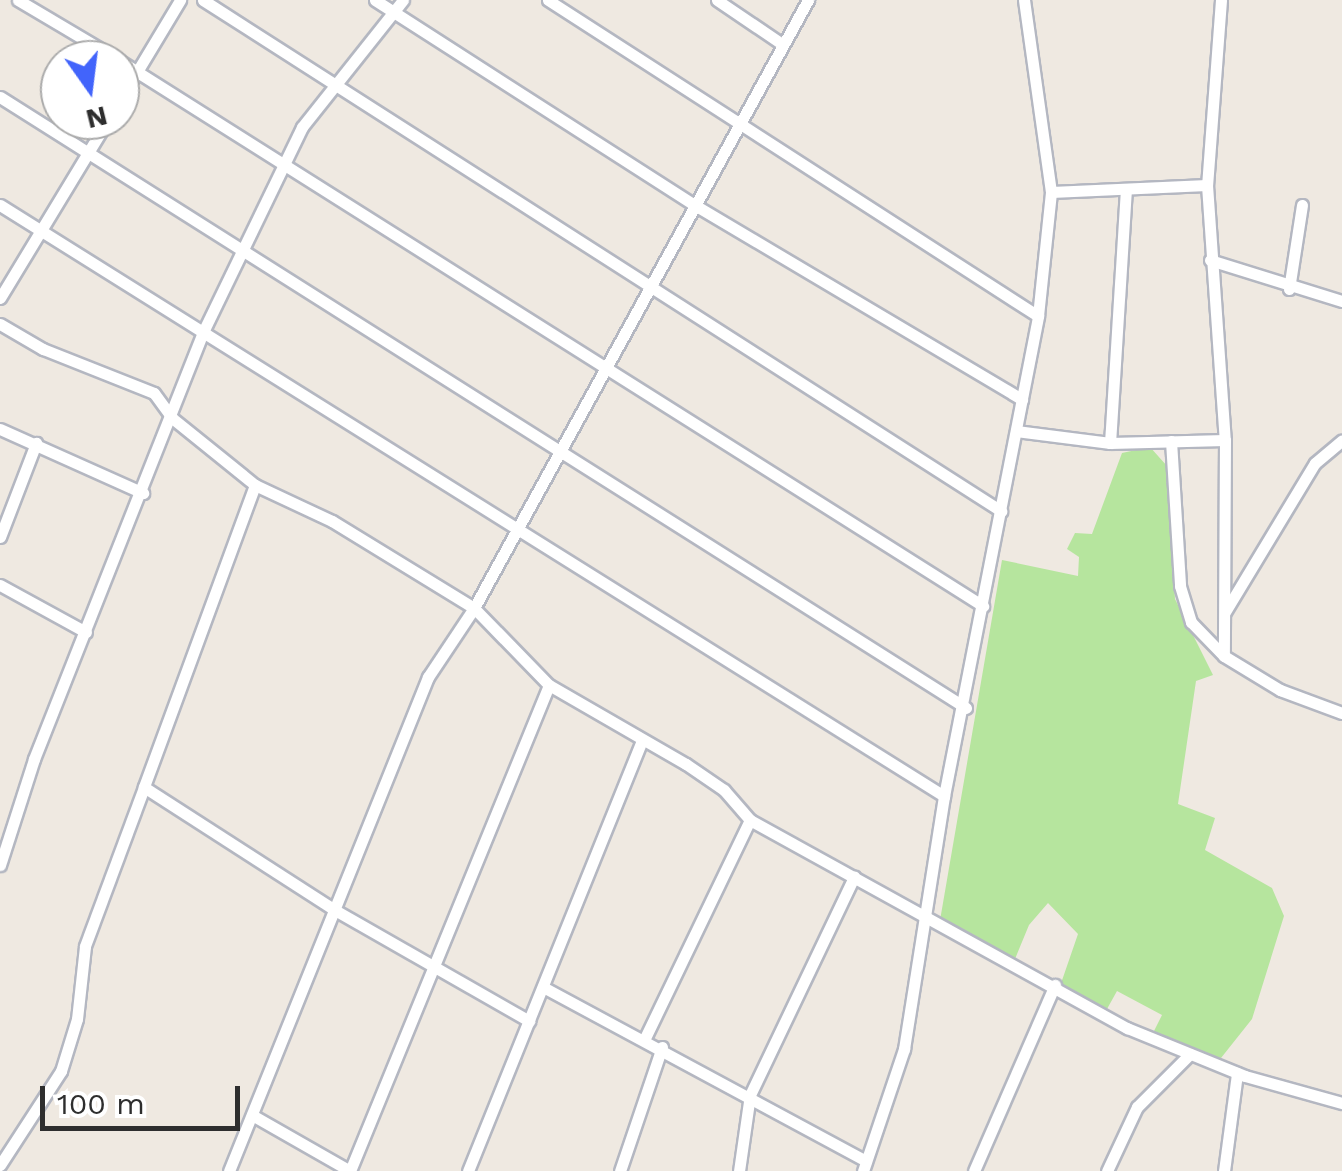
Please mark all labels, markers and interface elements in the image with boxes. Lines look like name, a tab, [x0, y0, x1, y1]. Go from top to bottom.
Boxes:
north arrow	[40, 40, 140, 140]
text: N	[83, 99, 111, 136]
scale bar	[45, 1066, 245, 1128]
text: 100 m	[57, 1086, 145, 1121]

